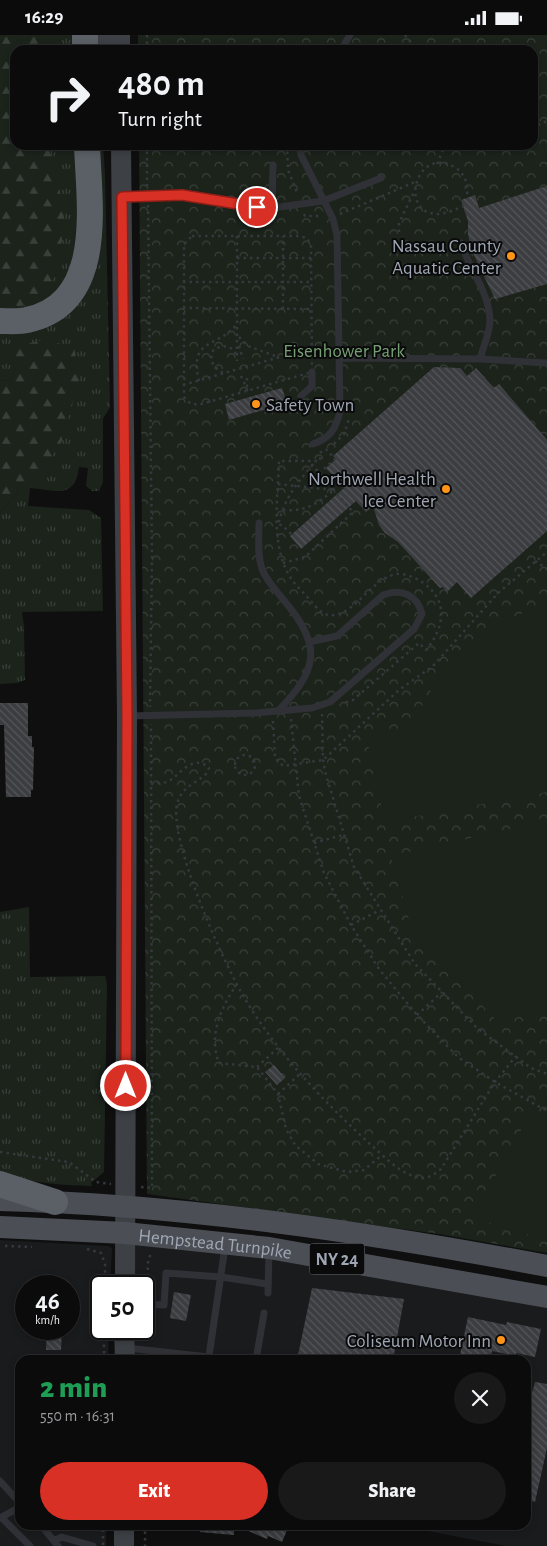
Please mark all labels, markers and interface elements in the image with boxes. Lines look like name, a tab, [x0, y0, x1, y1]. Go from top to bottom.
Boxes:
text: 16:29	[25, 8, 64, 27]
icon: right	[35, 65, 100, 130]
text: 480 m	[118, 67, 205, 102]
text: Turn right	[118, 108, 202, 130]
pin	[236, 186, 278, 228]
icon: arrive	[243, 193, 271, 221]
place label: Nassau County Aquatic Center	[392, 237, 501, 278]
marker: Nassau County Aquatic Center	[505, 250, 517, 262]
park label: Eisenhower Park	[283, 342, 405, 361]
place label: Safety Town	[266, 396, 354, 415]
marker: Safety Town	[250, 398, 262, 410]
place label: Northwell Health Ice Center	[308, 470, 436, 511]
marker: Northwell Health Ice Center	[440, 483, 452, 495]
position arrow	[99, 1059, 151, 1111]
street label: Hempstead Turnpike	[137, 1226, 293, 1263]
road number: NY 24	[310, 1243, 364, 1275]
speed limit sign: 50	[90, 1275, 155, 1340]
text: 46	[35, 1289, 60, 1314]
text: km/h	[35, 1314, 60, 1326]
place label: Coliseum Motor Inn	[347, 1332, 491, 1351]
marker: Coliseum Motor Inn	[495, 1334, 507, 1346]
button: close	[454, 1372, 506, 1424]
text: 2 min	[40, 1373, 107, 1403]
text: 550 m · 16:31	[40, 1408, 115, 1424]
button: Exit	[40, 1462, 268, 1520]
button: Share	[278, 1462, 506, 1520]

